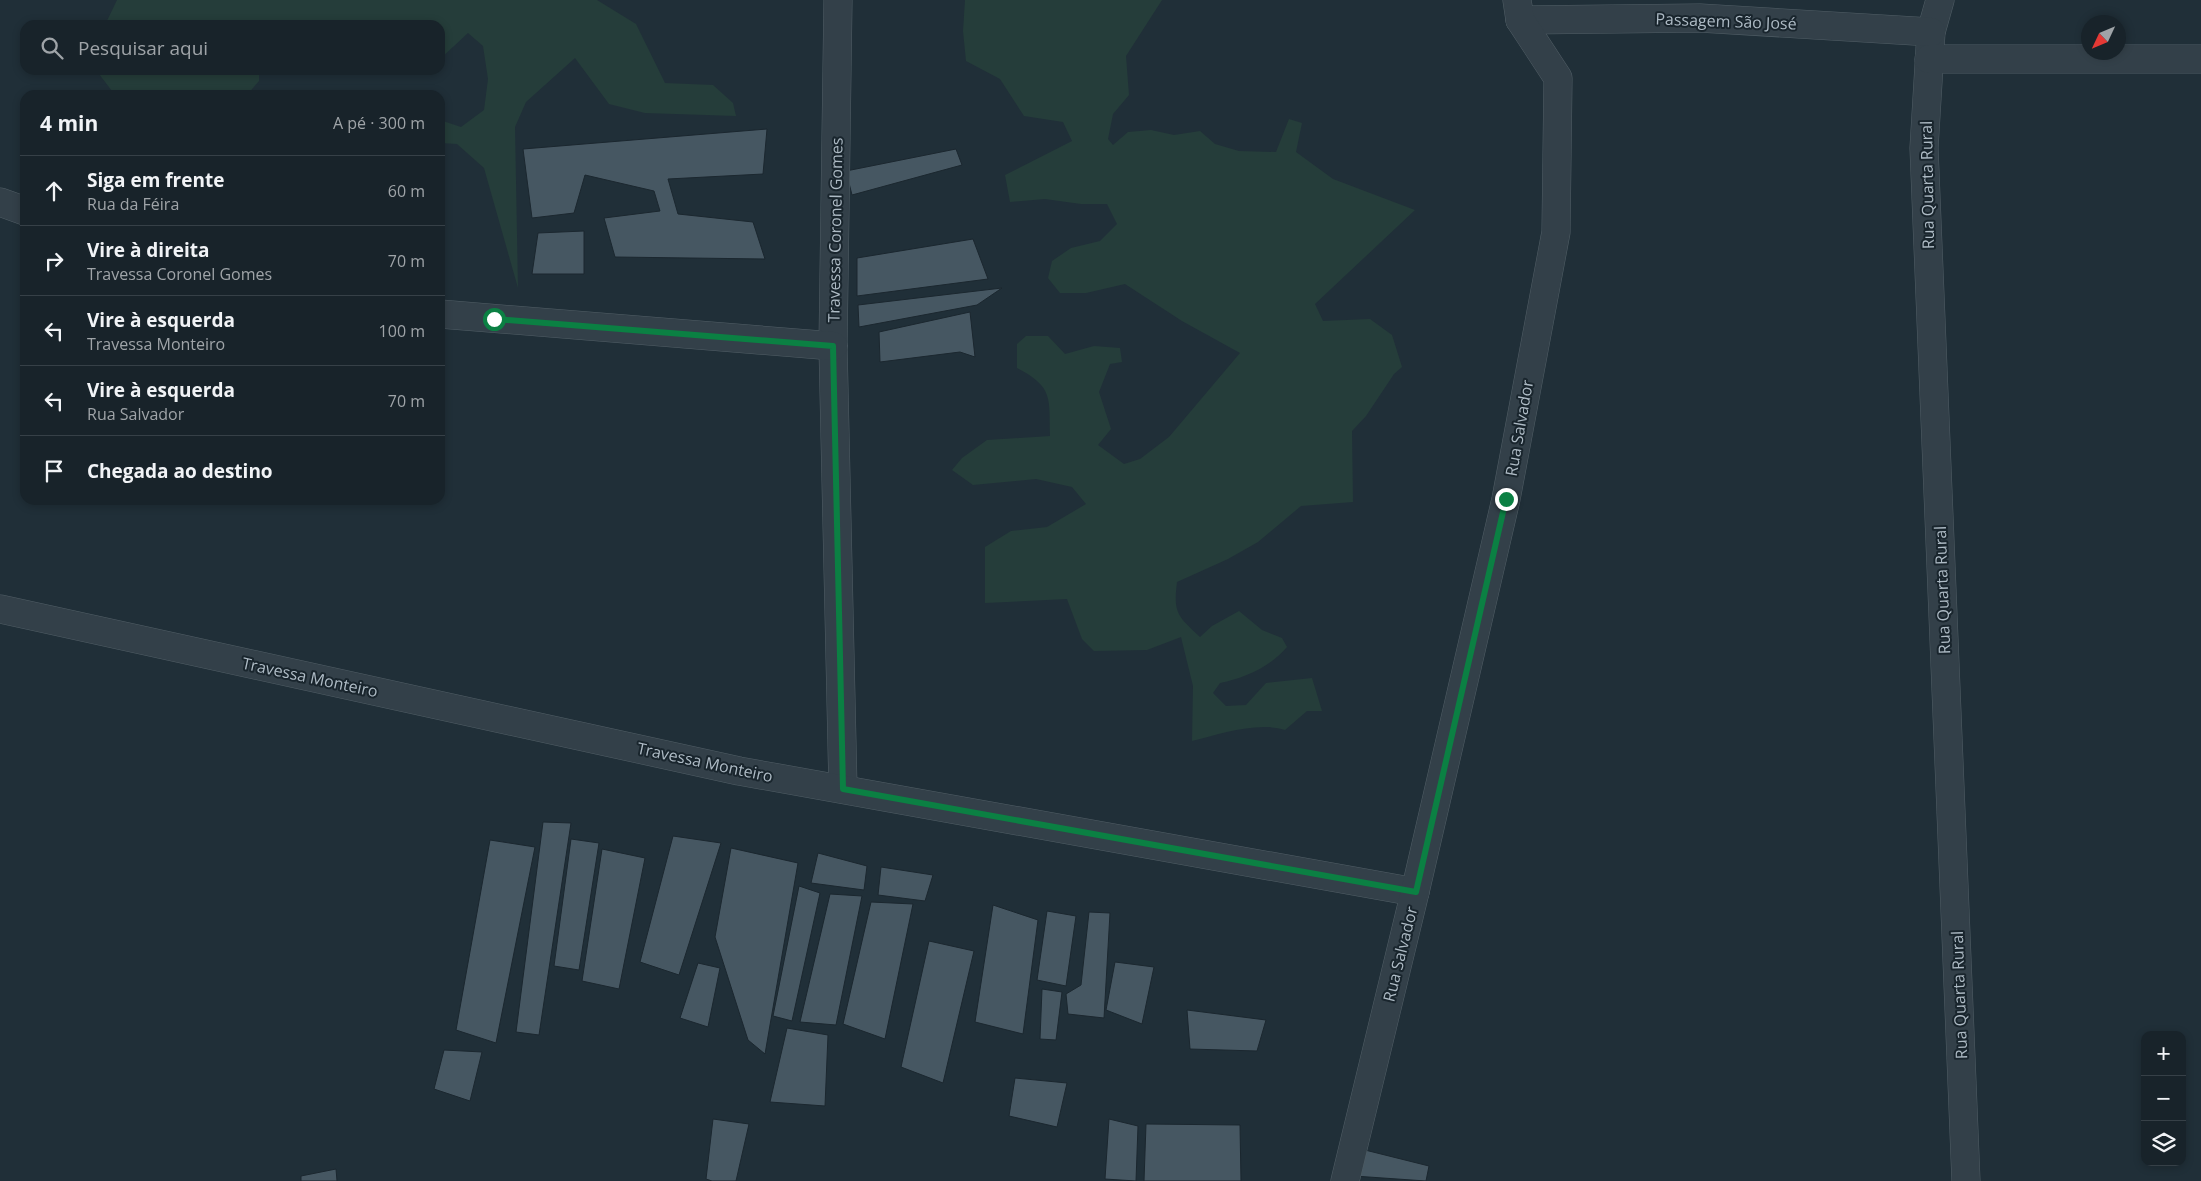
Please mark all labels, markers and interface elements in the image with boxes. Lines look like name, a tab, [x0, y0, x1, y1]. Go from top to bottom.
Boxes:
street label: Passagem São José	[1655, 8, 1797, 34]
north arrow	[2081, 15, 2126, 60]
search box	[20, 20, 445, 75]
icon: search	[38, 34, 66, 62]
text: Pesquisar aqui	[78, 35, 208, 61]
text: 4 min	[40, 109, 98, 137]
text: A pé · 300 m	[333, 112, 425, 134]
street label: Rua Quarta Rural	[1915, 121, 1939, 249]
street label: Travessa Coronel Gomes	[822, 137, 848, 323]
text: Siga em frente	[87, 167, 224, 193]
icon: ahead	[40, 177, 68, 205]
text: 60 m	[388, 180, 425, 202]
text: Rua da Féira	[87, 193, 179, 215]
text: Vire à direita	[87, 237, 210, 263]
icon: right	[40, 247, 68, 275]
text: 70 m	[388, 250, 425, 272]
text: Travessa Coronel Gomes	[87, 263, 272, 285]
text: Vire à esquerda	[87, 307, 235, 333]
route start	[483, 308, 506, 331]
icon: left	[40, 317, 68, 345]
text: 100 m	[379, 320, 425, 342]
text: Travessa Monteiro	[87, 333, 225, 355]
text: Vire à esquerda	[87, 377, 235, 403]
street label: Rua Salvador	[1500, 378, 1538, 478]
icon: left	[40, 387, 68, 415]
text: 70 m	[388, 390, 425, 412]
text: Rua Salvador	[87, 403, 184, 425]
icon: arrive	[40, 457, 68, 485]
text: Chegada ao destino	[87, 458, 273, 484]
route end	[1495, 488, 1518, 511]
street label: Rua Quarta Rural	[1929, 525, 1955, 655]
street label: Travessa Monteiro	[240, 652, 380, 702]
street label: Travessa Monteiro	[635, 737, 775, 787]
street label: Rua Salvador	[1378, 904, 1423, 1004]
street label: Rua Quarta Rural	[1946, 930, 1972, 1060]
map controls	[2141, 1031, 2186, 1166]
button: +	[2141, 1031, 2186, 1076]
button: −	[2141, 1076, 2186, 1121]
button: layers	[2141, 1121, 2186, 1166]

